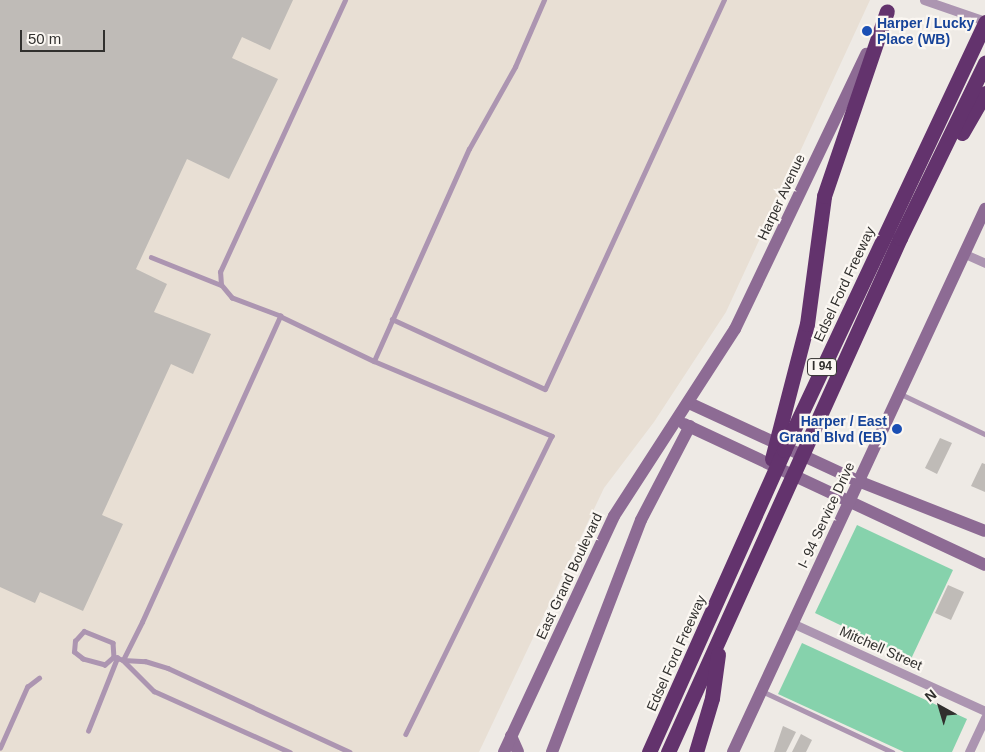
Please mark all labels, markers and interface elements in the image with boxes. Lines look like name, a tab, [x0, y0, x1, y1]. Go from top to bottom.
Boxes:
place label: Harper / Lucky Place (WB)	[877, 15, 974, 48]
scale bar	[22, 20, 108, 52]
marker: Harper / Lucky Place (WB)	[861, 25, 873, 37]
text: 50 m	[28, 30, 61, 47]
street label: Harper Avenue	[754, 151, 808, 243]
street label: Edsel Ford Freeway	[810, 224, 878, 344]
road number: I 94	[806, 358, 838, 377]
place label: Harper / East Grand Blvd (EB)	[779, 413, 887, 446]
marker: Harper / East Grand Blvd (EB)	[891, 423, 903, 435]
street label: I- 94 Service Drive	[794, 459, 858, 571]
street label: East Grand Boulevard	[532, 510, 606, 642]
street label: Edsel Ford Freeway	[643, 592, 709, 714]
street label: Mitchell Street	[837, 622, 925, 674]
north arrow	[915, 682, 965, 732]
text: N	[922, 686, 940, 705]

